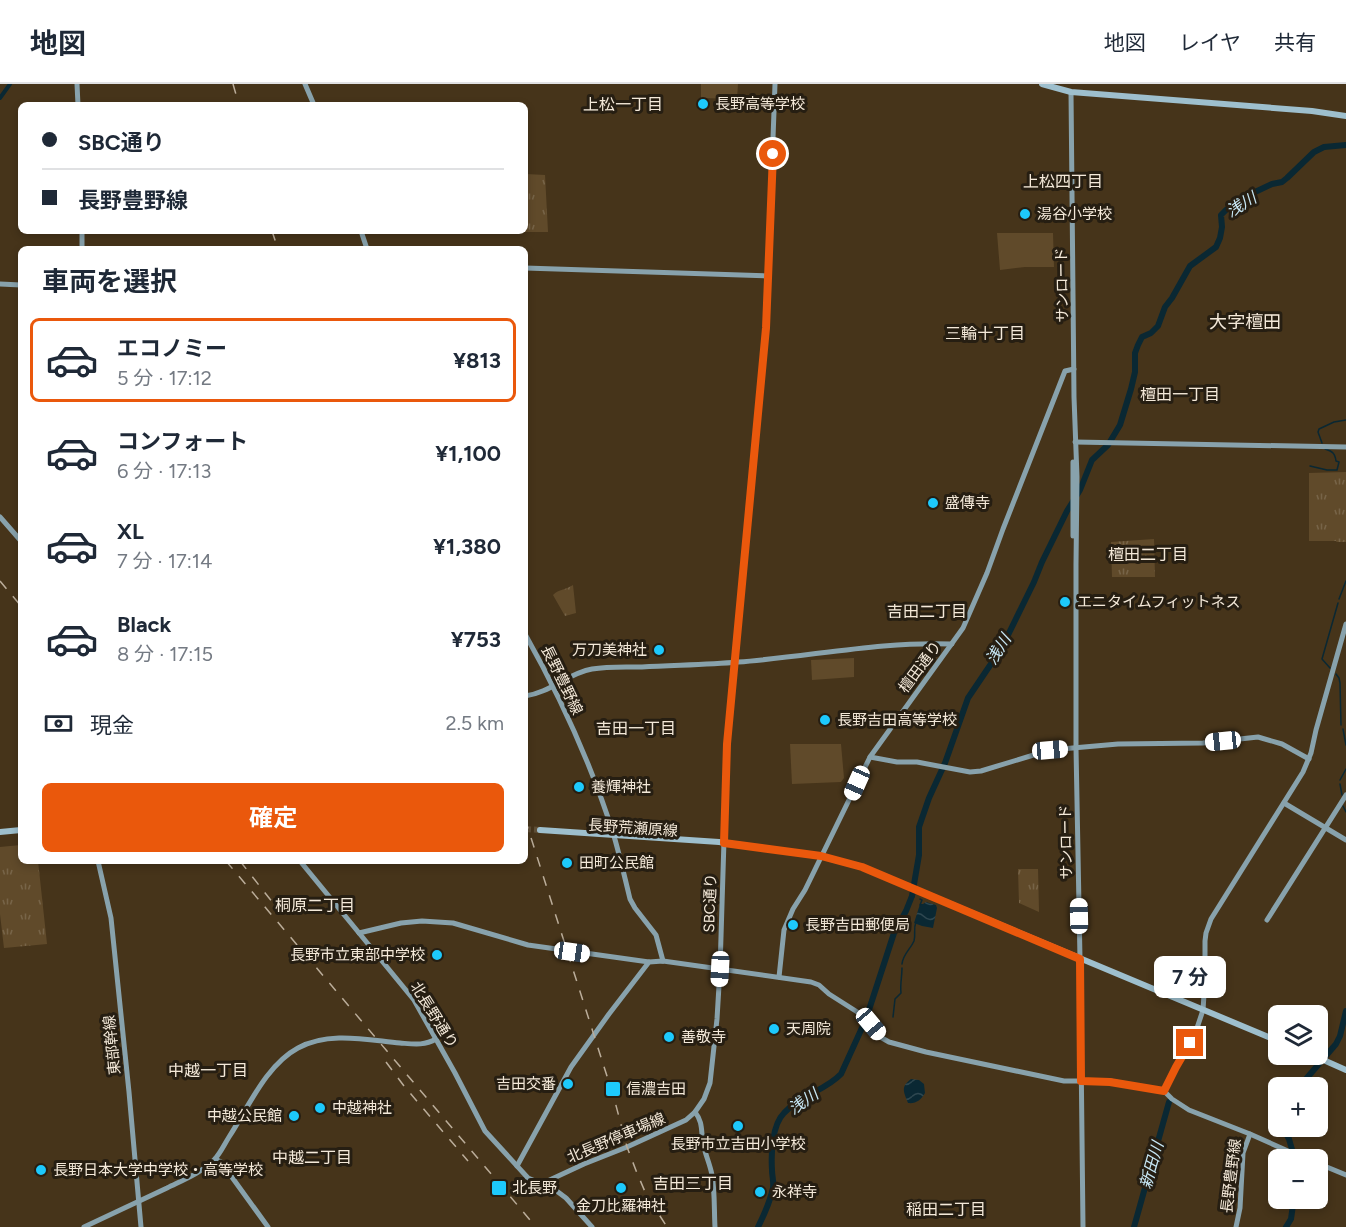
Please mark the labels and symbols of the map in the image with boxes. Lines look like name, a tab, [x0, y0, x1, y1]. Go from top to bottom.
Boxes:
district label: 上松一丁目	[583, 95, 663, 114]
place label: 長野高等学校	[715, 95, 805, 113]
marker: 長野高等学校	[696, 97, 710, 111]
route start	[759, 140, 786, 167]
district label: 上松四丁目	[1023, 172, 1103, 191]
water label: 浅川	[1223, 187, 1262, 221]
place label: 湯谷小学校	[1037, 205, 1112, 223]
marker: 湯谷小学校	[1018, 207, 1032, 221]
street label: サンロード	[1052, 247, 1072, 323]
district label: 大字檀田	[1209, 311, 1281, 333]
district label: 三輪十丁目	[945, 324, 1025, 343]
district label: 檀田一丁目	[1140, 385, 1220, 404]
place label: 盛傳寺	[945, 494, 990, 512]
marker: 盛傳寺	[926, 496, 940, 510]
district label: 檀田二丁目	[1108, 545, 1188, 564]
place label: エニタイムフィットネス	[1077, 593, 1241, 611]
marker: エニタイムフィットネス	[1058, 595, 1072, 609]
district label: 吉田二丁目	[887, 602, 967, 621]
water label: 浅川	[982, 629, 1016, 668]
street label: 檀田通り	[895, 638, 945, 696]
place label: 万刀美神社	[572, 641, 647, 659]
street label: 長野豊野線	[537, 642, 587, 718]
marker: 万刀美神社	[652, 643, 666, 657]
place label: 長野吉田高等学校	[837, 711, 957, 729]
marker: 長野吉田高等学校	[818, 713, 832, 727]
district label: 吉田一丁目	[596, 719, 676, 738]
car	[1204, 730, 1242, 752]
car	[1031, 739, 1069, 761]
car	[841, 763, 873, 803]
place label: 養輝神社	[591, 778, 651, 796]
marker: 養輝神社	[572, 780, 586, 794]
street label: サンロード	[1056, 804, 1076, 880]
street label: 長野荒瀬原線	[587, 816, 679, 840]
place label: 田町公民館	[579, 854, 654, 872]
marker: 田町公民館	[560, 856, 574, 870]
street label: SBC通り	[700, 873, 720, 933]
district label: 桐原二丁目	[275, 896, 355, 915]
car	[1070, 898, 1088, 934]
place label: 長野吉田郵便局	[805, 916, 910, 934]
marker: 長野吉田郵便局	[786, 918, 800, 932]
car	[553, 941, 591, 963]
place label: 長野市立東部中学校	[290, 946, 425, 964]
marker: 長野市立東部中学校	[430, 948, 444, 962]
car	[710, 951, 730, 987]
callout: 7 分	[1154, 956, 1226, 998]
street label: 北長野通り	[406, 978, 462, 1052]
car	[853, 1004, 889, 1044]
street label: 東部幹線	[100, 1014, 124, 1076]
place label: 天周院	[786, 1020, 831, 1038]
marker: 天周院	[767, 1022, 781, 1036]
place label: 善敬寺	[681, 1028, 726, 1046]
route end	[1176, 1029, 1203, 1056]
marker: 善敬寺	[662, 1030, 676, 1044]
district label: 中越一丁目	[168, 1061, 248, 1080]
place label: 吉田交番	[496, 1075, 556, 1093]
marker: 吉田交番	[561, 1077, 575, 1091]
marker: 信濃吉田	[604, 1080, 622, 1098]
place label: 信濃吉田	[626, 1080, 686, 1098]
water label: 浅川	[785, 1083, 823, 1118]
place label: 中越神社	[332, 1099, 392, 1117]
marker: 中越神社	[313, 1101, 327, 1115]
place label: 中越公民館	[207, 1107, 282, 1125]
marker: 中越公民館	[287, 1109, 301, 1123]
street label: 北長野停車場線	[564, 1109, 668, 1167]
marker: 長野市立吉田小学校	[731, 1119, 745, 1133]
place label: 長野市立吉田小学校	[670, 1135, 806, 1153]
water label: 新田川	[1136, 1138, 1168, 1191]
street label: 長野豊野線	[1217, 1138, 1245, 1214]
district label: 中越二丁目	[272, 1148, 352, 1167]
place label: 長野日本大学中学校・高等学校	[53, 1161, 263, 1179]
marker: 長野日本大学中学校・高等学校	[34, 1163, 48, 1177]
district label: 吉田三丁目	[653, 1174, 733, 1193]
marker: 北長野	[490, 1179, 508, 1197]
place label: 北長野	[512, 1179, 557, 1197]
marker: 金刀比羅神社	[614, 1181, 628, 1195]
place label: 永祥寺	[772, 1183, 817, 1201]
marker: 永祥寺	[753, 1185, 767, 1199]
place label: 金刀比羅神社	[576, 1197, 666, 1215]
district label: 稲田二丁目	[906, 1200, 986, 1219]

